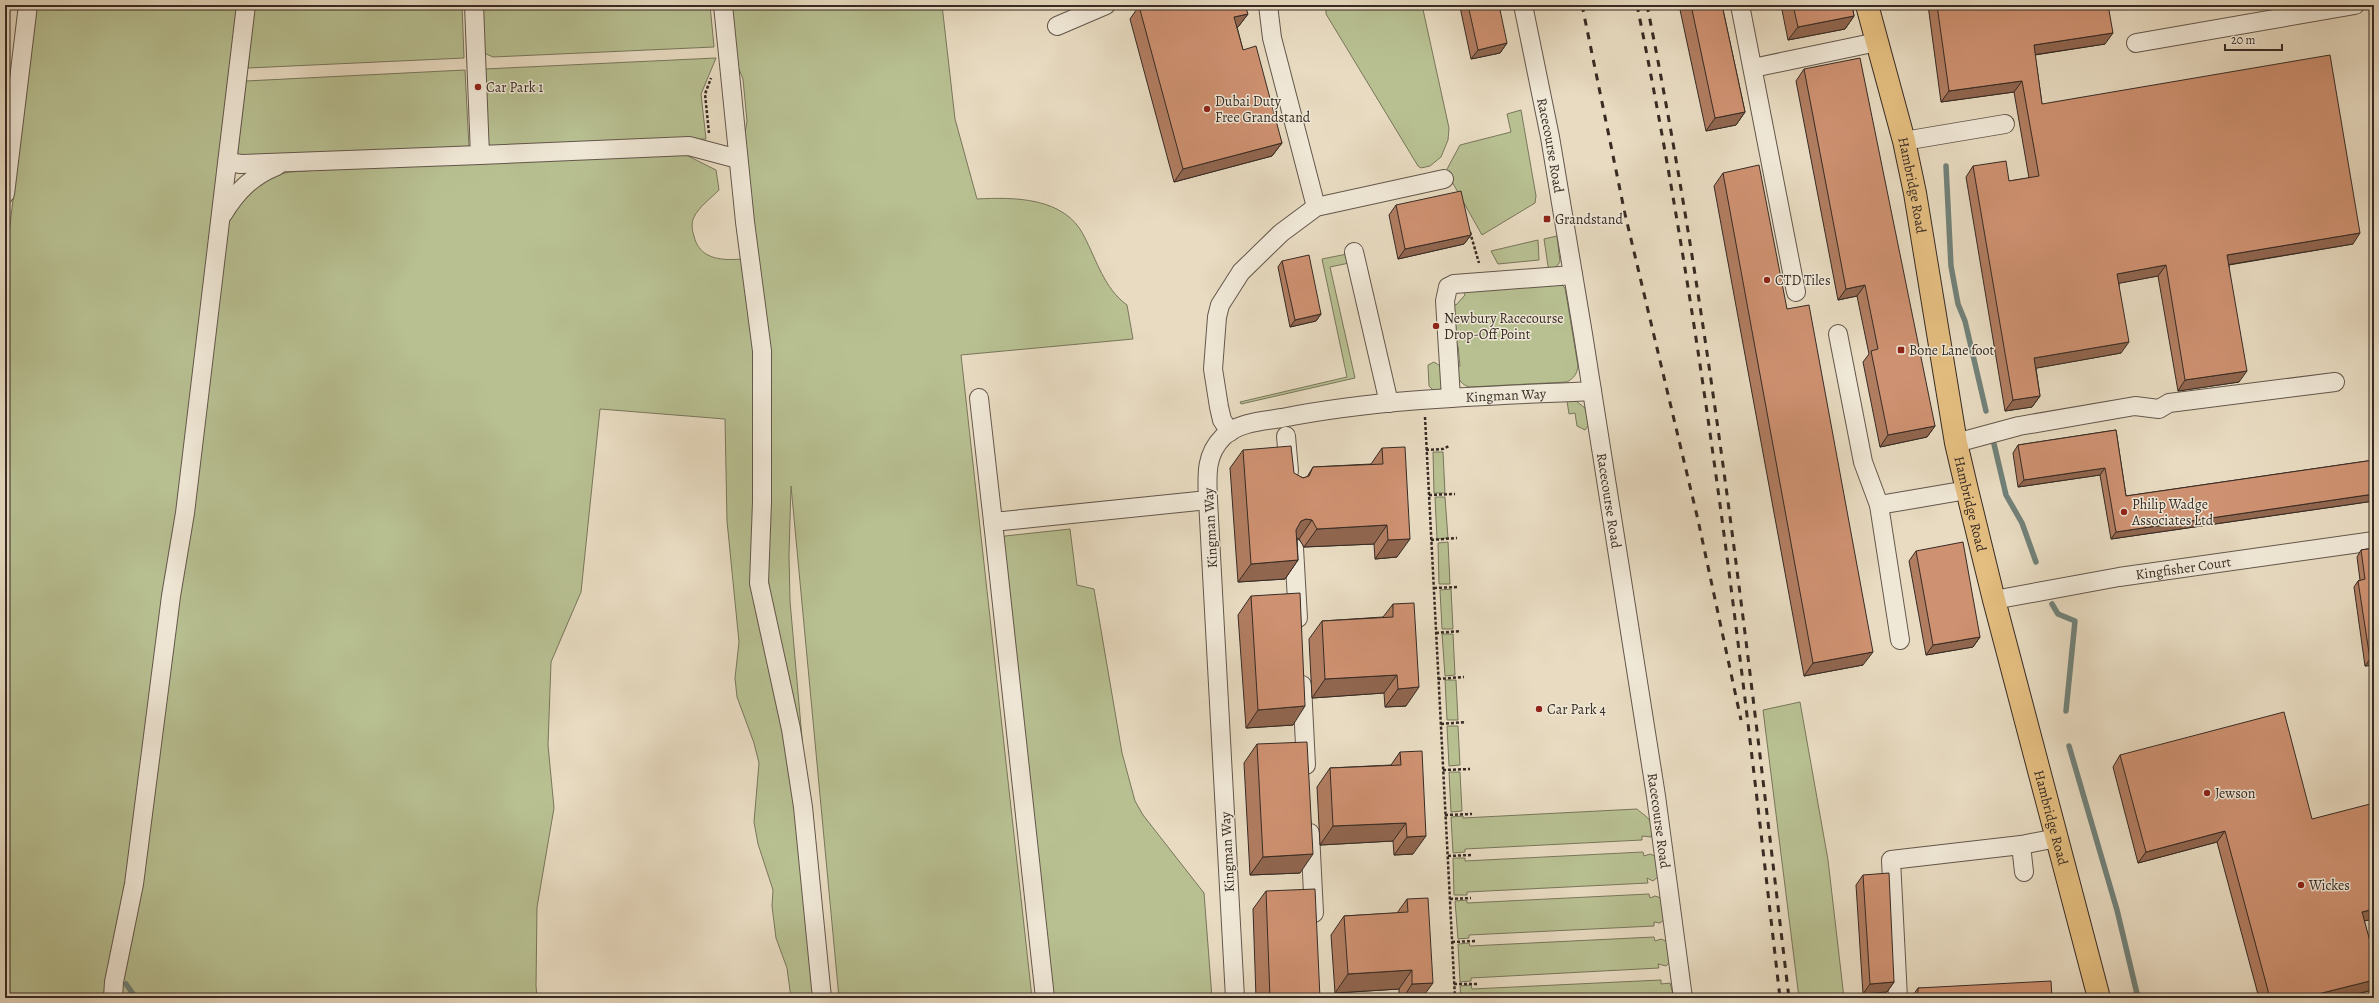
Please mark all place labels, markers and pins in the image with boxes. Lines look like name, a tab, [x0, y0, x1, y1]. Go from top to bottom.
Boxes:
place label: Car Park 1	[486, 78, 543, 97]
marker: Car Park 1	[473, 82, 483, 92]
place label: Dubai Duty Free Grandstand	[1215, 92, 1311, 127]
marker: Dubai Duty Free Grandstand	[1202, 104, 1212, 114]
place label: Grandstand	[1555, 210, 1623, 229]
marker: Grandstand	[1542, 214, 1552, 224]
place label: CTD Tiles	[1775, 271, 1831, 290]
marker: CTD Tiles	[1762, 275, 1772, 285]
place label: Newbury Racecourse Drop-Off Point	[1444, 309, 1564, 344]
marker: Newbury Racecourse Drop-Off Point	[1431, 321, 1441, 331]
place label: Bone Lane foot	[1909, 341, 1995, 360]
marker: Bone Lane foot	[1896, 345, 1906, 355]
place label: Philip Wadge Associates Ltd	[2131, 495, 2214, 530]
marker: Philip Wadge Associates Ltd	[2119, 507, 2129, 517]
place label: Car Park 4	[1547, 700, 1606, 719]
marker: Car Park 4	[1534, 704, 1544, 714]
place label: Jewson	[2215, 784, 2256, 803]
marker: Jewson	[2202, 788, 2212, 798]
place label: Wickes	[2308, 876, 2350, 895]
marker: Wickes	[2296, 880, 2306, 890]

